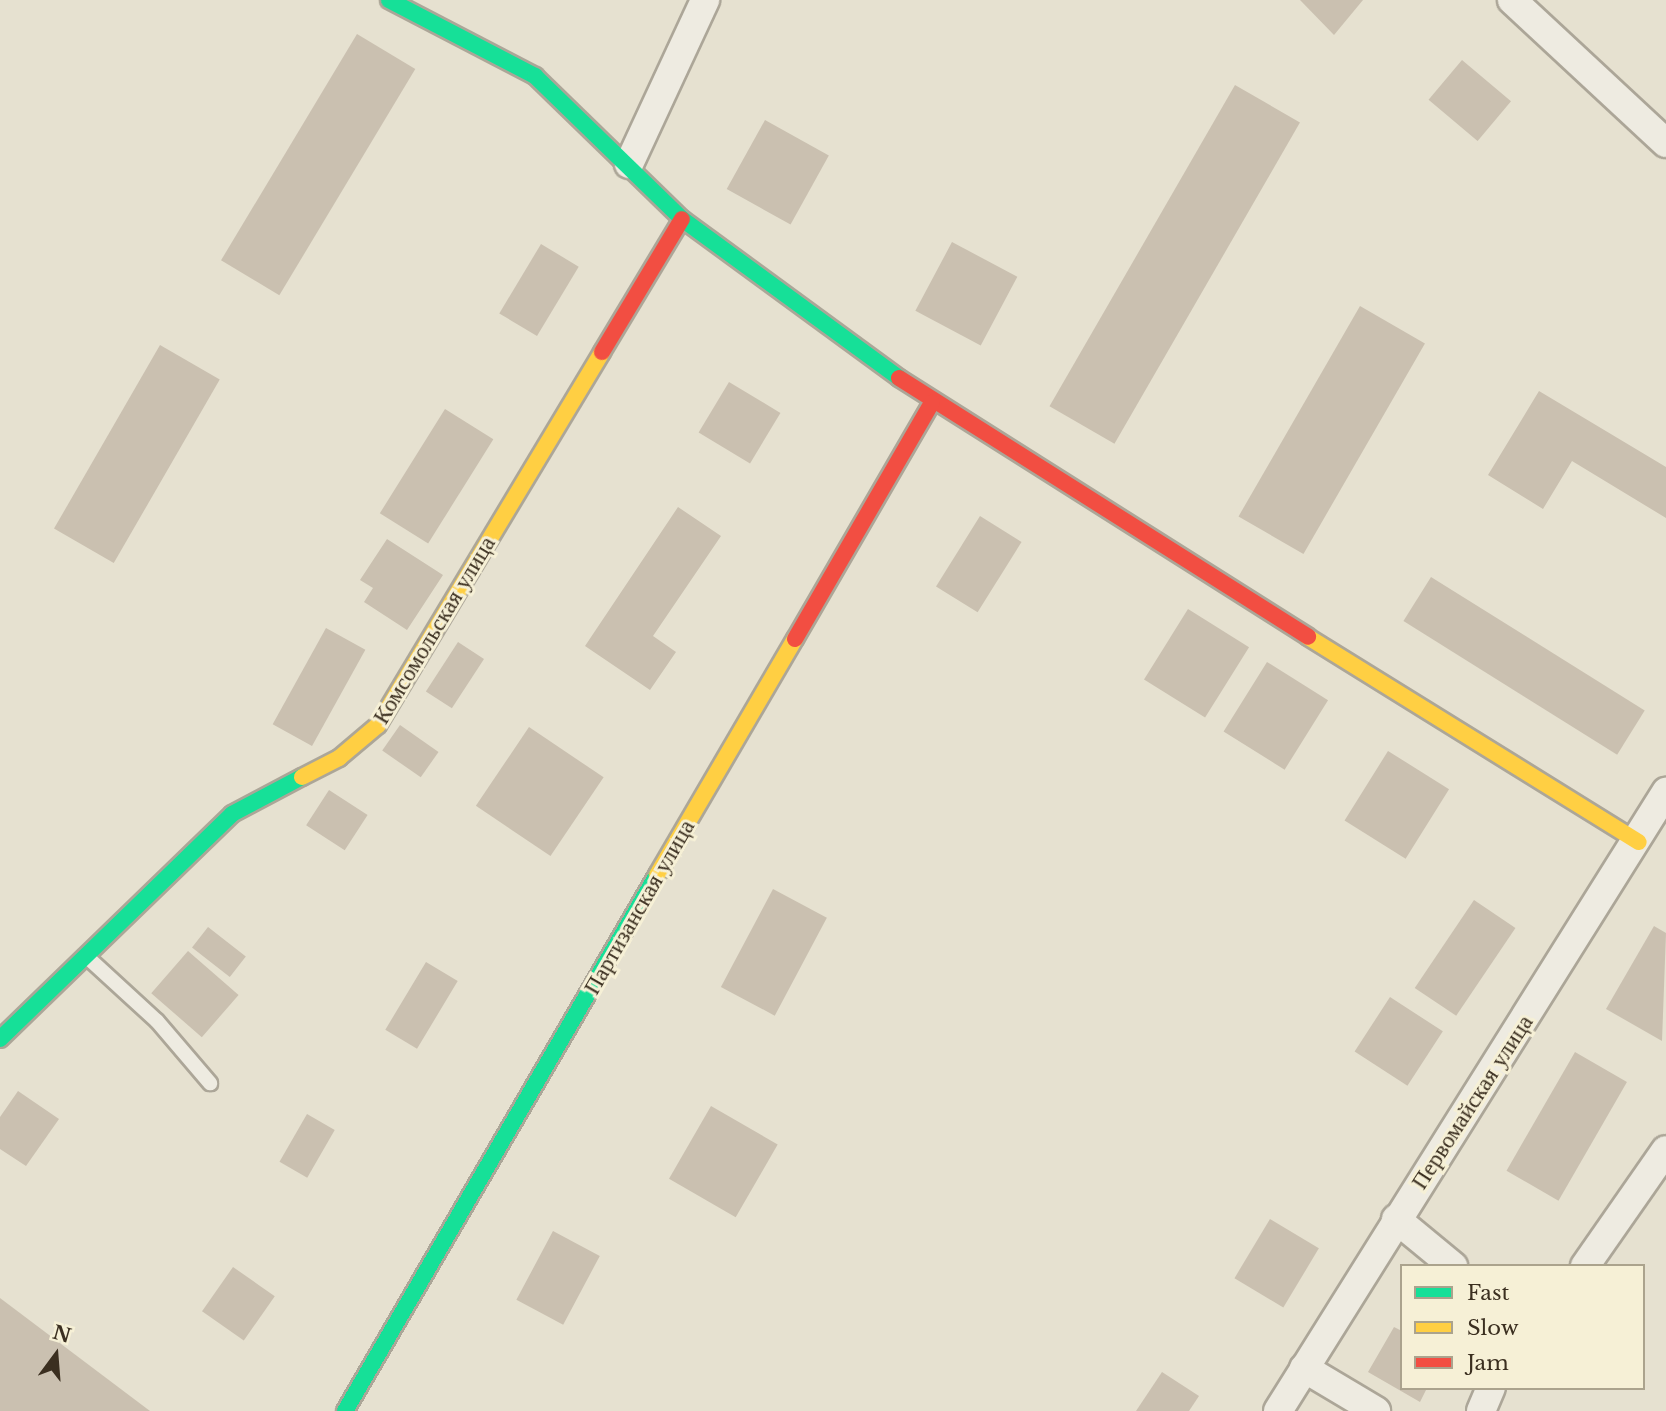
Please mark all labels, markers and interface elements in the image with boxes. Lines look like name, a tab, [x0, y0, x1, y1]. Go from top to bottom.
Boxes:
street label: Комсомольская улица	[367, 531, 501, 729]
street label: Партизанская улица	[578, 815, 700, 999]
street label: Первомайская улица	[1405, 1010, 1539, 1194]
legend	[1400, 1264, 1645, 1390]
text: Fast	[1467, 1280, 1509, 1306]
text: Slow	[1467, 1315, 1519, 1341]
north arrow	[21, 1320, 91, 1390]
text: N	[50, 1321, 74, 1348]
text: Jam	[1467, 1350, 1509, 1376]

